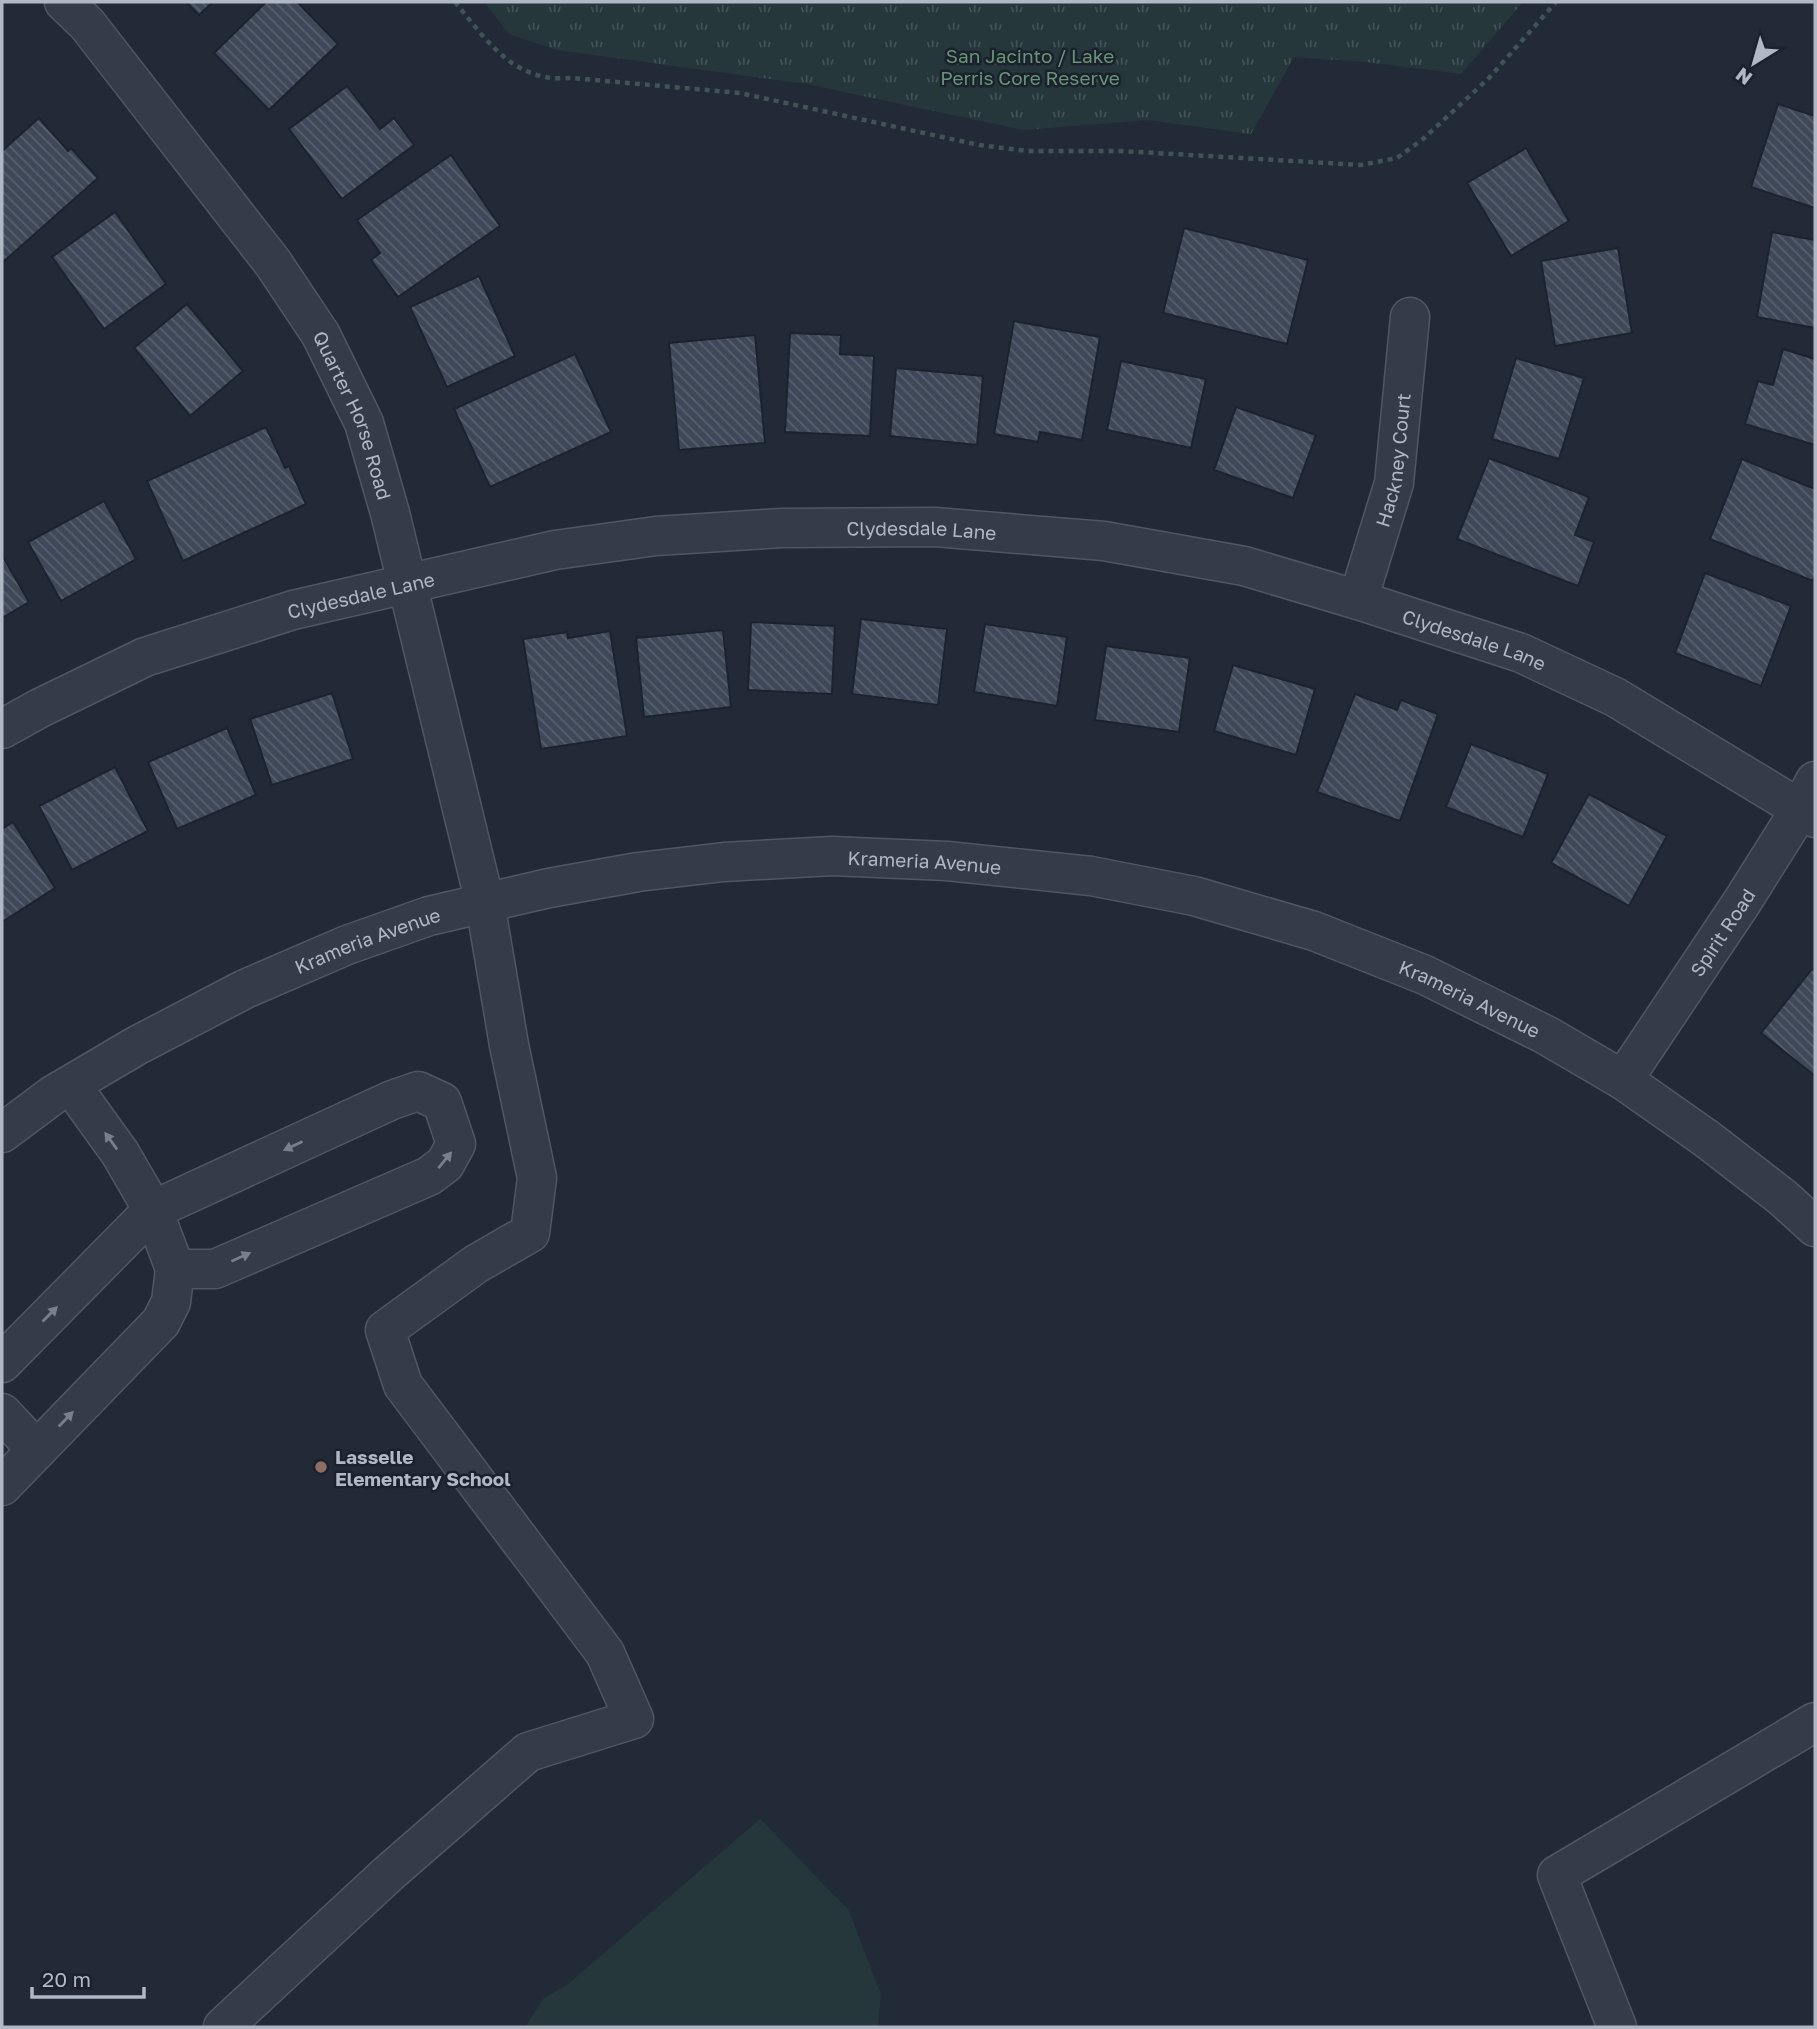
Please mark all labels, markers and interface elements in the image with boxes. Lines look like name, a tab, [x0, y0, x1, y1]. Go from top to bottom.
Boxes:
north arrow	[1719, 28, 1789, 98]
park label: San Jacinto / Lake Perris Core Reserve	[940, 44, 1120, 89]
text: N	[1731, 63, 1756, 91]
street label: Quarter Horse Road	[309, 327, 397, 502]
street label: Hackney Court	[1370, 392, 1414, 529]
street label: Clydesdale Lane	[846, 515, 997, 544]
street label: Clydesdale Lane	[285, 566, 437, 622]
street label: Clydesdale Lane	[1400, 604, 1550, 675]
street label: Krameria Avenue	[847, 845, 1002, 878]
street label: Spirit Road	[1684, 884, 1759, 980]
street label: Krameria Avenue	[291, 902, 442, 978]
street label: Krameria Avenue	[1396, 954, 1544, 1042]
one-way arrow	[104, 1132, 118, 1150]
one-way arrow	[283, 1140, 303, 1152]
one-way arrow	[437, 1152, 452, 1170]
one-way arrow	[230, 1251, 251, 1262]
one-way arrow	[41, 1306, 57, 1323]
one-way arrow	[58, 1411, 75, 1428]
place label: Lasselle Elementary School	[335, 1445, 511, 1490]
marker: Lasselle Elementary School	[313, 1459, 329, 1475]
scale bar	[32, 1955, 144, 1999]
text: 20 m	[42, 1966, 91, 1992]

